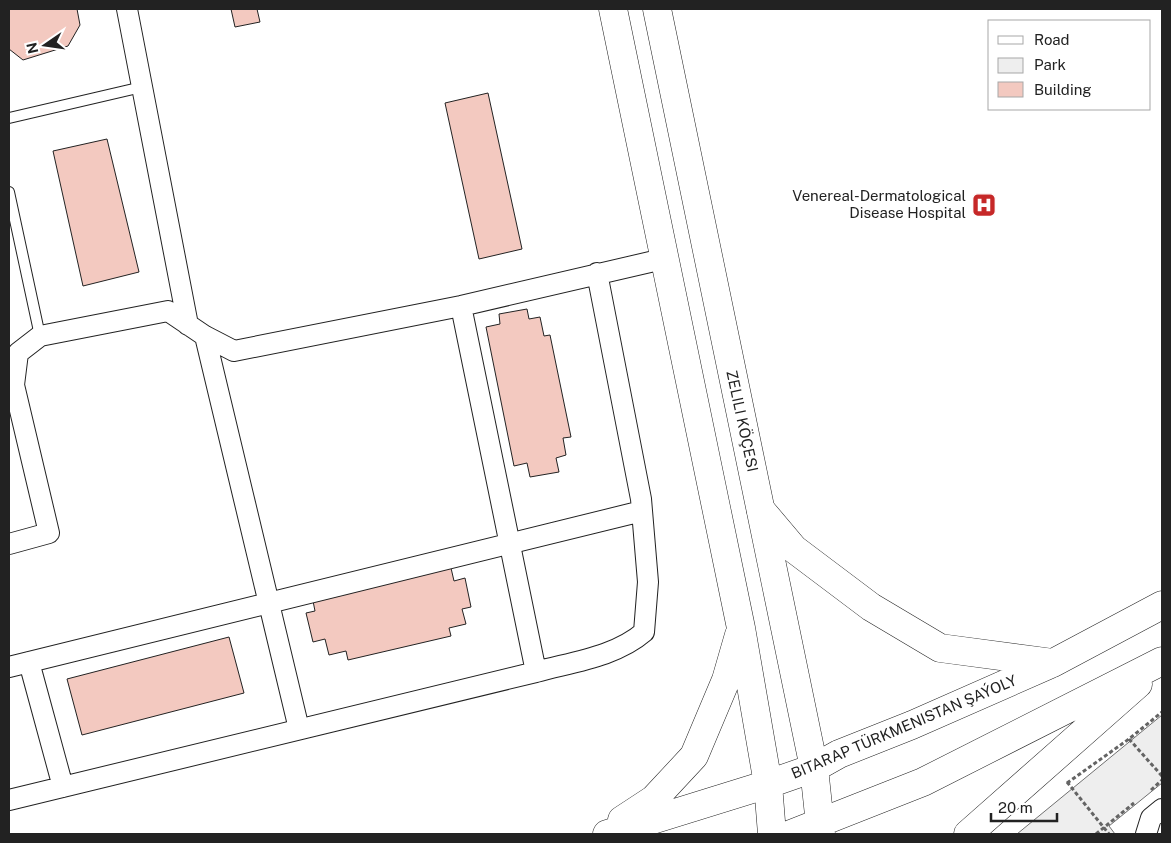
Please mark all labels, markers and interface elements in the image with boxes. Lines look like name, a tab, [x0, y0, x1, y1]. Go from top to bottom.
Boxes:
north arrow	[20, 20, 70, 70]
legend	[988, 20, 1151, 110]
text: Road	[1034, 31, 1070, 48]
text: N	[23, 41, 41, 55]
text: Park	[1034, 56, 1066, 73]
text: Building	[1034, 81, 1092, 98]
place label: Venereal-Dermatological Disease Hospital	[792, 187, 966, 221]
hospital icon: Venereal-Dermatological Disease Hospital	[971, 192, 997, 218]
street label: ZELILI KÖÇESI	[723, 368, 763, 473]
street label: BITARAP TÜRKMENISTAN ŞAÝOLY	[788, 670, 1019, 782]
scale bar	[991, 790, 1057, 822]
text: 20 m	[998, 799, 1033, 816]

